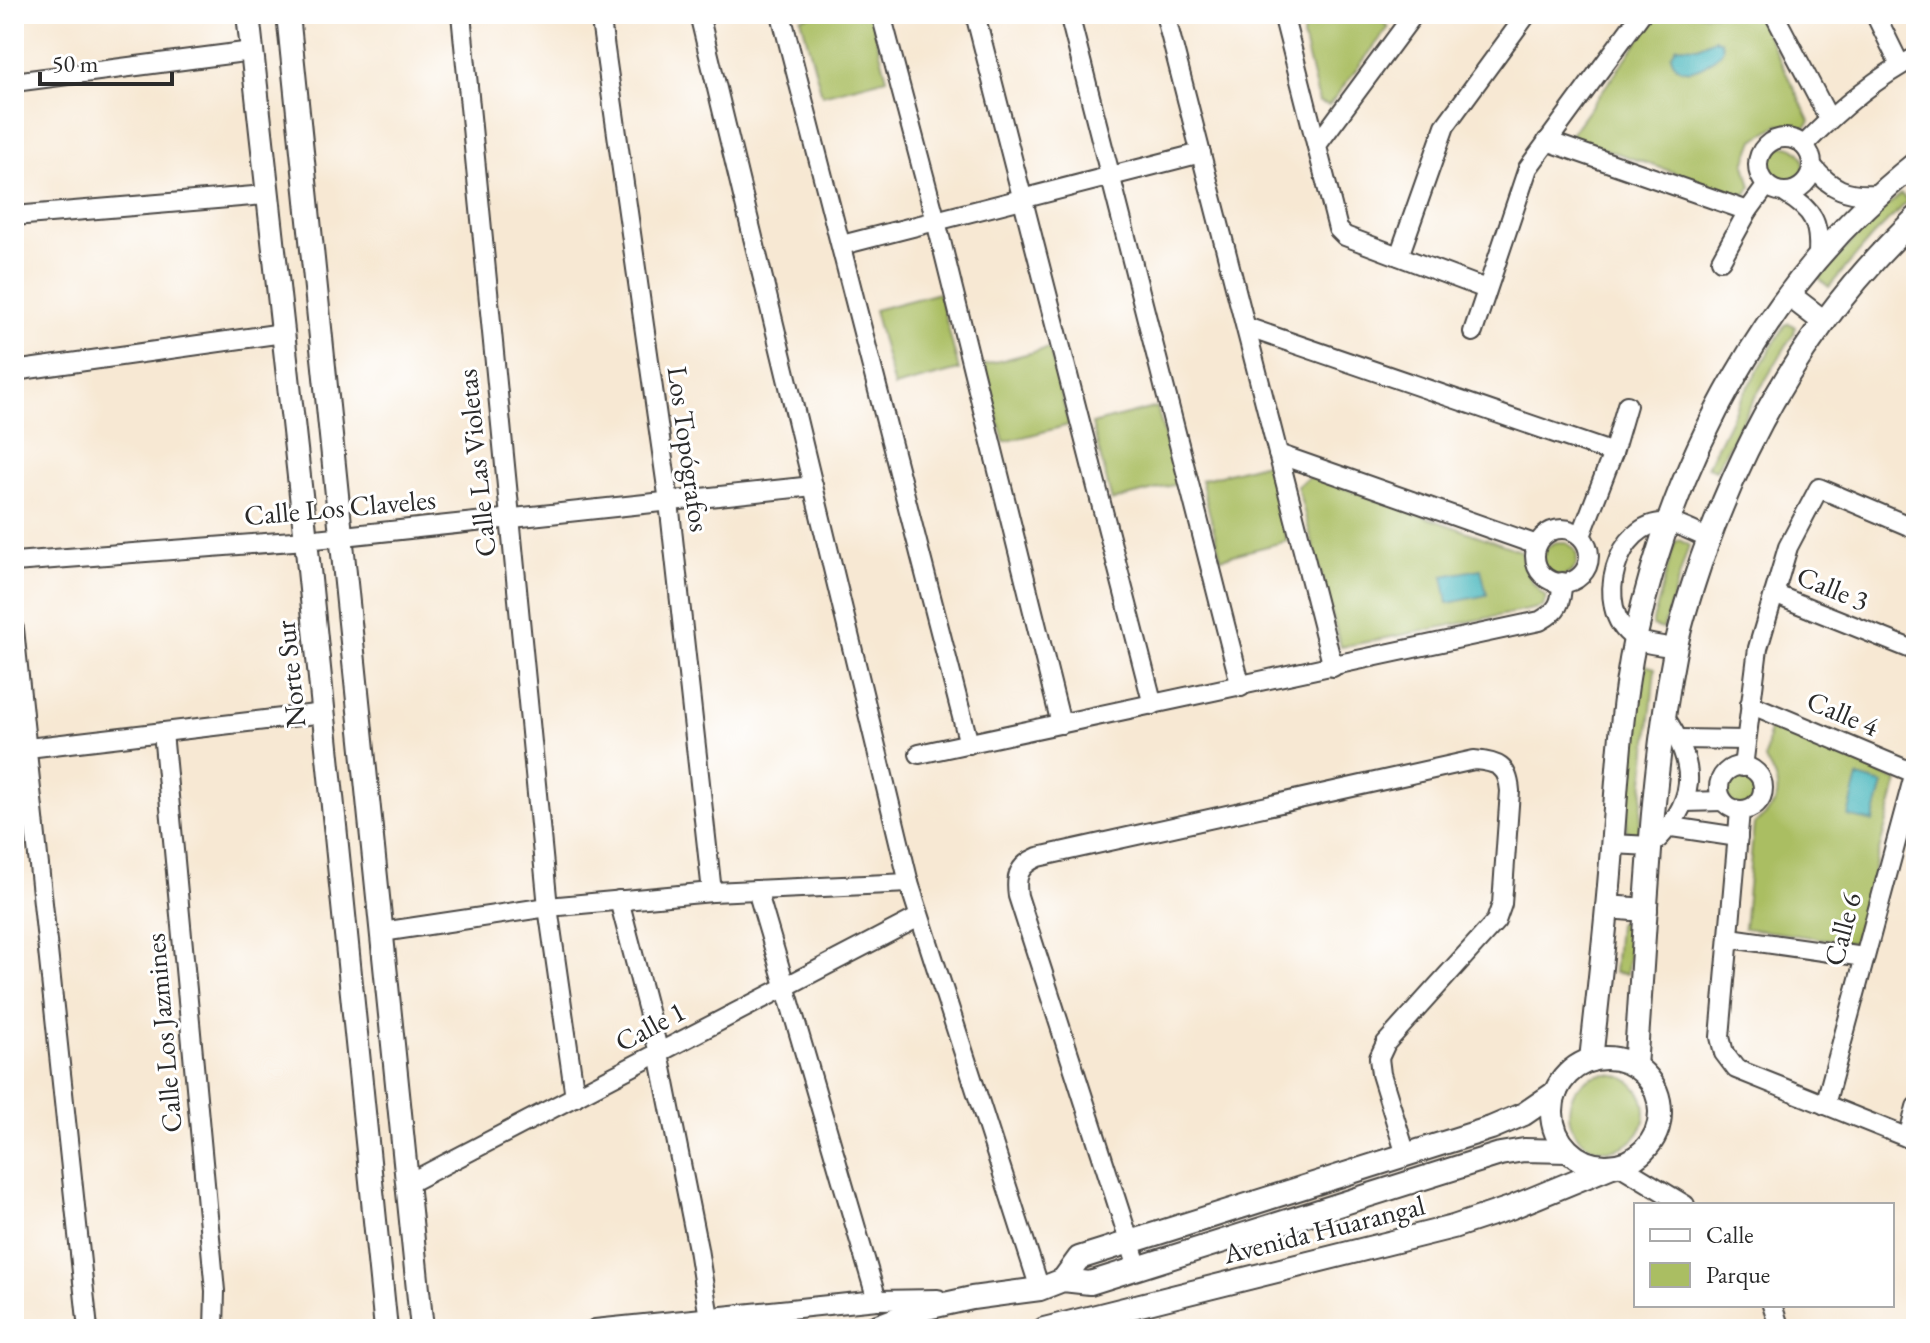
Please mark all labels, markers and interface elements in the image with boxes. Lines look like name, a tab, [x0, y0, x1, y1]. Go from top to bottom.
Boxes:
scale bar	[40, 36, 172, 86]
text: 50 m	[52, 48, 99, 79]
street label: Los Topógrafos	[660, 364, 718, 534]
street label: Calle Las Violetas	[448, 367, 504, 559]
street label: Calle Los Claveles	[243, 481, 437, 533]
street label: Calle 3	[1792, 557, 1874, 619]
street label: Norte Sur	[266, 618, 314, 730]
street label: Calle 4	[1802, 682, 1885, 744]
street label: Calle 6	[1815, 888, 1869, 970]
street label: Calle Los Jazmines	[136, 932, 190, 1134]
street label: Calle 1	[609, 993, 691, 1059]
street label: Avenida Huarangal	[1218, 1186, 1429, 1272]
legend	[1634, 1203, 1894, 1307]
text: Calle	[1706, 1219, 1754, 1250]
text: Parque	[1706, 1259, 1770, 1290]

